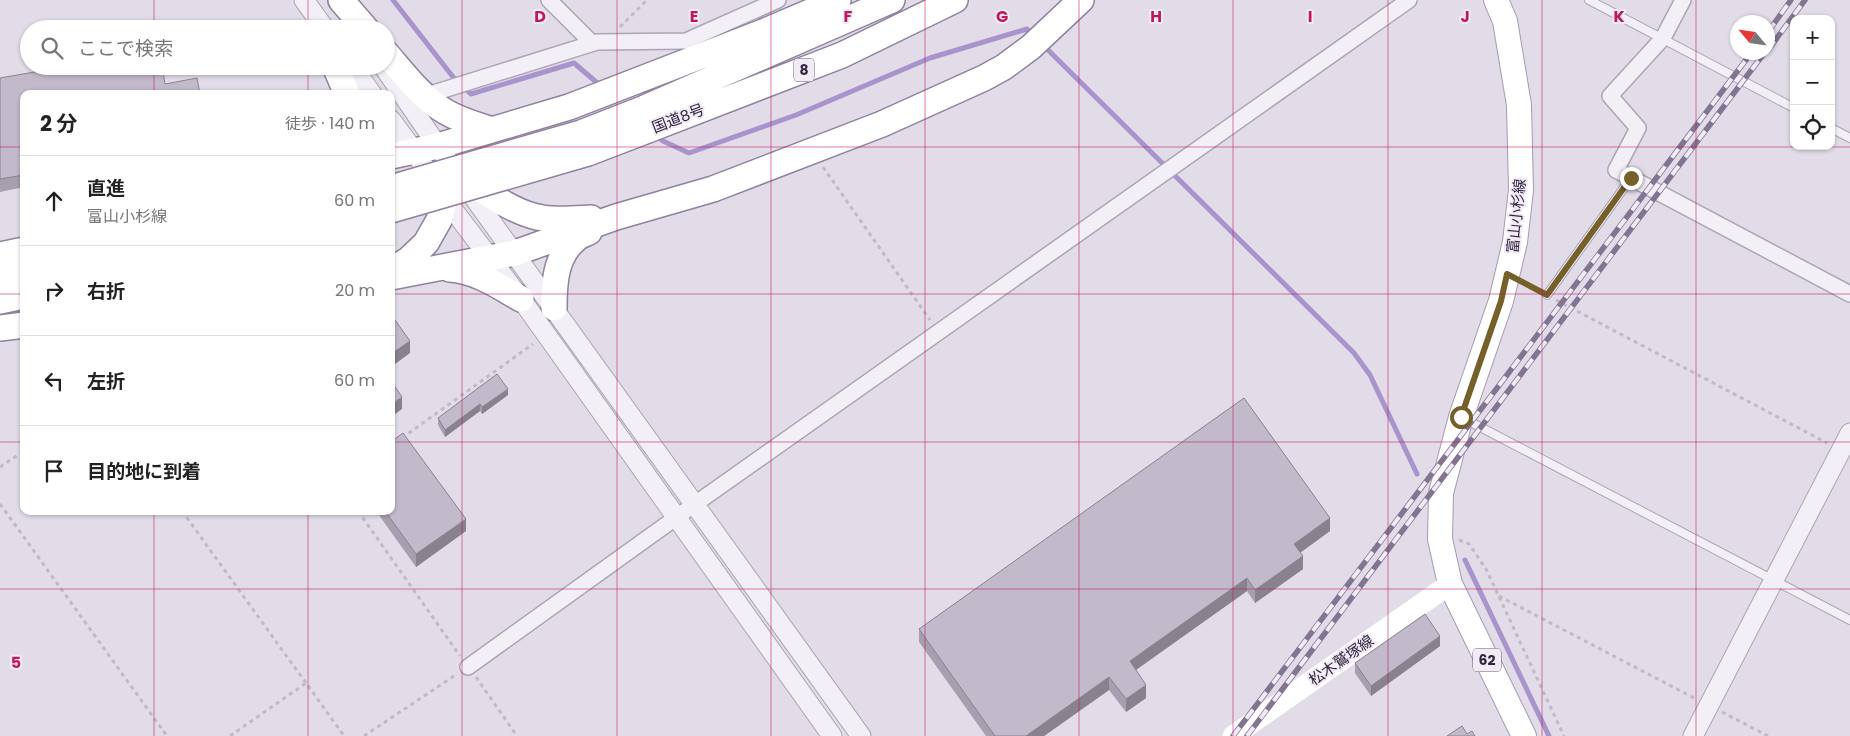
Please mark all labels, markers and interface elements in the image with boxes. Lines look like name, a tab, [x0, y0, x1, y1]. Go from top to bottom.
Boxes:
text: D	[534, 5, 546, 28]
text: E	[690, 5, 698, 28]
text: F	[844, 5, 853, 28]
text: G	[996, 5, 1008, 28]
text: H	[1150, 5, 1162, 28]
text: I	[1308, 5, 1312, 28]
text: J	[1460, 5, 1470, 28]
text: K	[1613, 5, 1625, 28]
north arrow	[1730, 15, 1775, 60]
map controls	[1790, 15, 1835, 150]
button: +	[1790, 15, 1835, 60]
search box	[20, 20, 395, 75]
icon: search	[38, 34, 66, 62]
text: ここで検索	[78, 35, 173, 62]
road number: 8	[794, 58, 814, 82]
button: −	[1790, 60, 1835, 105]
street label: 国道8号	[649, 98, 707, 138]
button: locate	[1790, 105, 1835, 150]
text: 2 分	[40, 109, 77, 138]
text: 徒歩 · 140 m	[285, 112, 375, 135]
route end	[1620, 167, 1643, 190]
text: 直進	[87, 175, 125, 202]
street label: 富山小杉線	[1502, 178, 1530, 254]
icon: ahead	[40, 187, 68, 215]
text: 60 m	[334, 189, 375, 212]
text: 富山小杉線	[87, 205, 167, 228]
icon: right	[40, 277, 68, 305]
text: 右折	[87, 278, 125, 305]
text: 20 m	[335, 279, 375, 302]
icon: left	[40, 367, 68, 395]
text: 左折	[87, 368, 125, 395]
text: 60 m	[334, 369, 375, 392]
route start	[1450, 406, 1473, 429]
icon: arrive	[40, 457, 68, 485]
text: 目的地に到着	[87, 458, 201, 485]
street label: 松木鷲塚線	[1304, 630, 1378, 690]
road number: 62	[1473, 648, 1501, 672]
text: 5	[11, 651, 21, 674]

